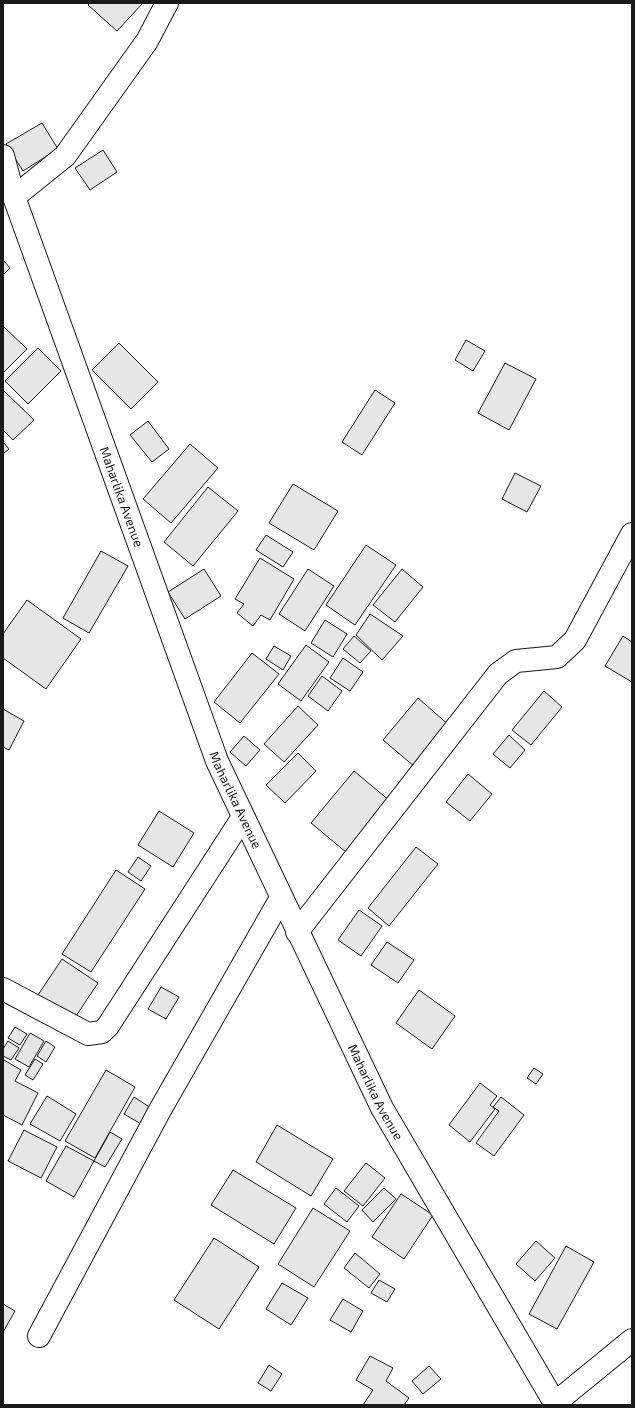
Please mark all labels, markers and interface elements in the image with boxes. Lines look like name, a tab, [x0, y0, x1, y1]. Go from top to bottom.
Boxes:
street label: Maharlika Avenue	[96, 444, 147, 549]
street label: Maharlika Avenue	[206, 749, 265, 851]
street label: Maharlika Avenue	[345, 1041, 407, 1143]

